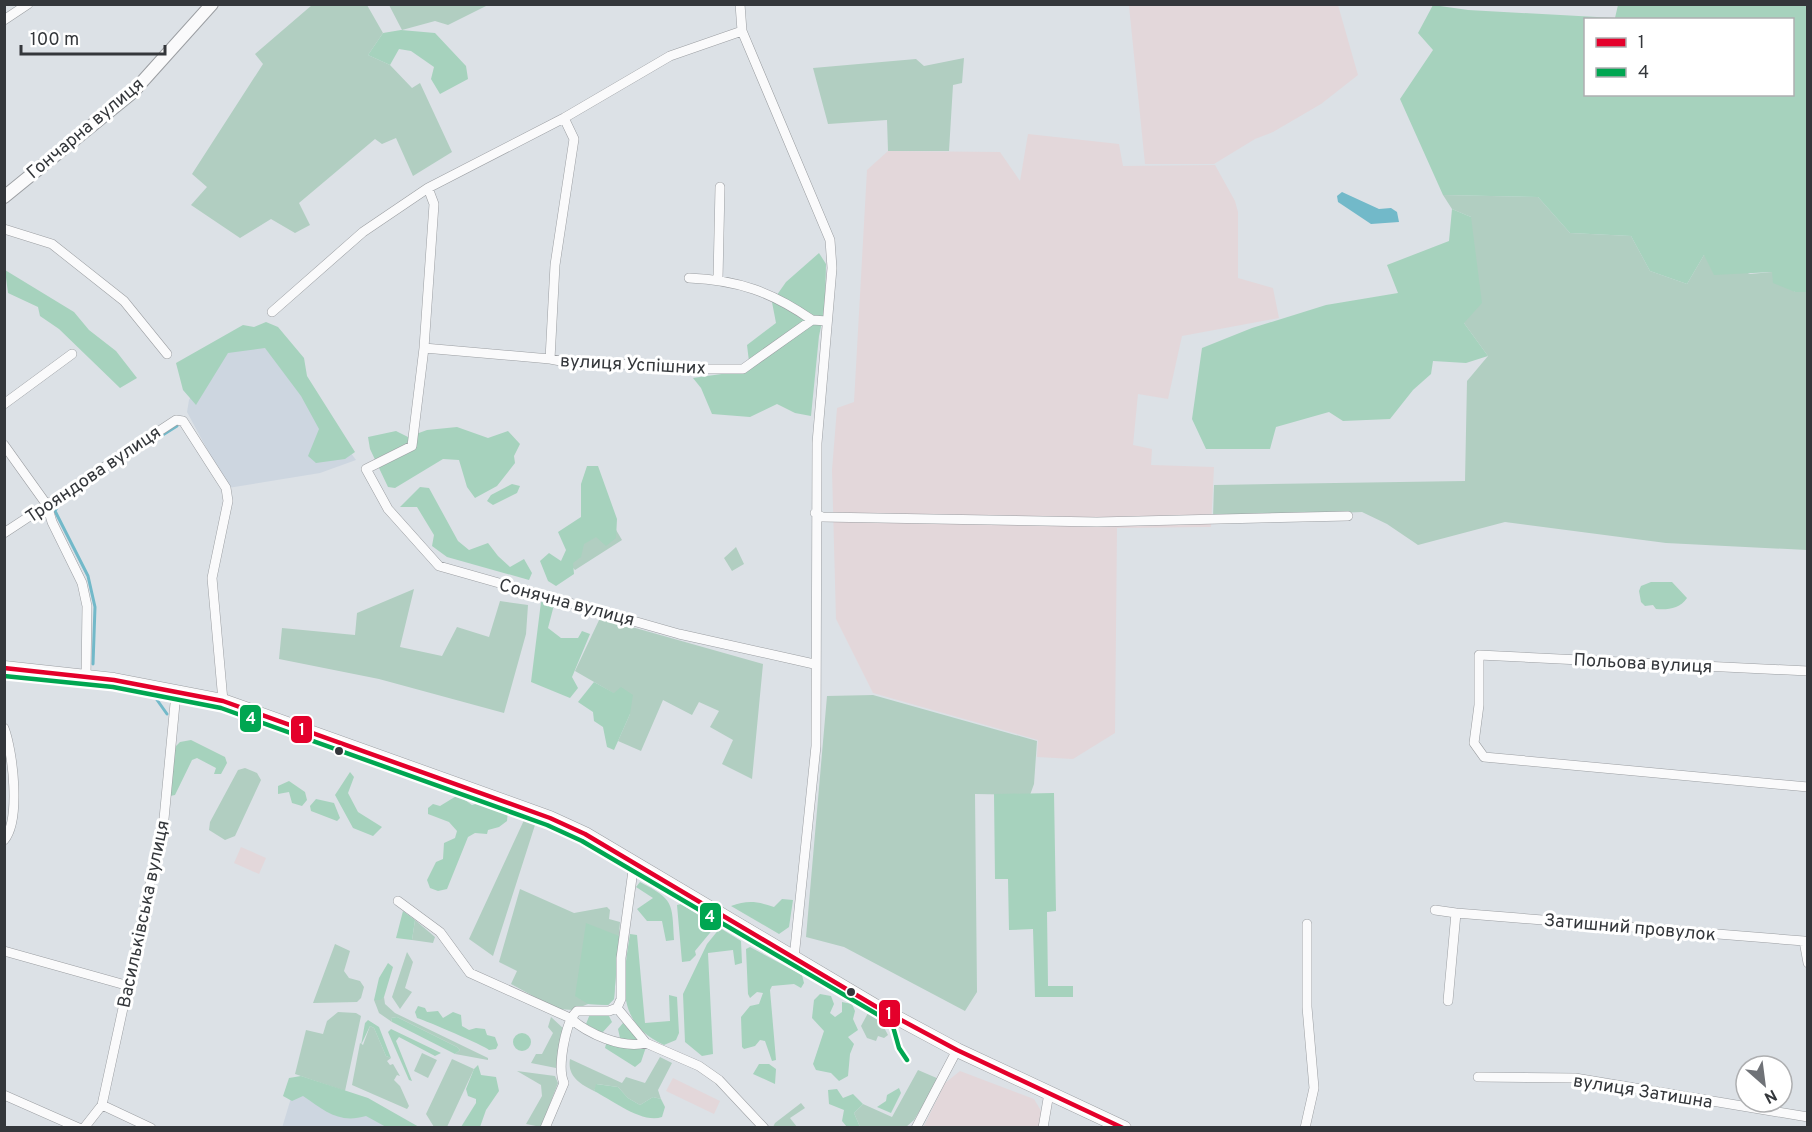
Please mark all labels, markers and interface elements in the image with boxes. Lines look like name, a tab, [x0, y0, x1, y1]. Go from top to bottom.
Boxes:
scale bar	[21, 18, 165, 56]
legend	[1584, 18, 1794, 96]
text: 100 m	[30, 29, 79, 52]
text: 1	[1638, 32, 1645, 55]
text: 4	[1638, 62, 1649, 85]
street label: Гончарна вулиця	[23, 73, 149, 185]
street label: вулиця Успішних	[559, 350, 706, 381]
street label: Трояндова вулиця	[22, 422, 166, 529]
street label: Сонячна вулиця	[496, 574, 637, 633]
street label: Польова вулиця	[1573, 649, 1713, 680]
line badge: 4	[239, 704, 262, 733]
text: 4	[246, 710, 256, 730]
line badge: 1	[290, 715, 313, 744]
text: 1	[299, 721, 305, 741]
unlabelled marker	[333, 745, 345, 757]
street label: Васильківська вулиця	[113, 818, 176, 1010]
line badge: 4	[699, 902, 722, 931]
text: 4	[705, 908, 715, 928]
street label: Затишний провулок	[1543, 910, 1717, 947]
unlabelled marker	[845, 986, 857, 998]
line badge: 1	[878, 999, 901, 1028]
text: 1	[886, 1005, 892, 1025]
north arrow	[1734, 1054, 1794, 1114]
street label: вулиця Затишна	[1571, 1070, 1714, 1115]
text: N	[1760, 1084, 1780, 1107]

